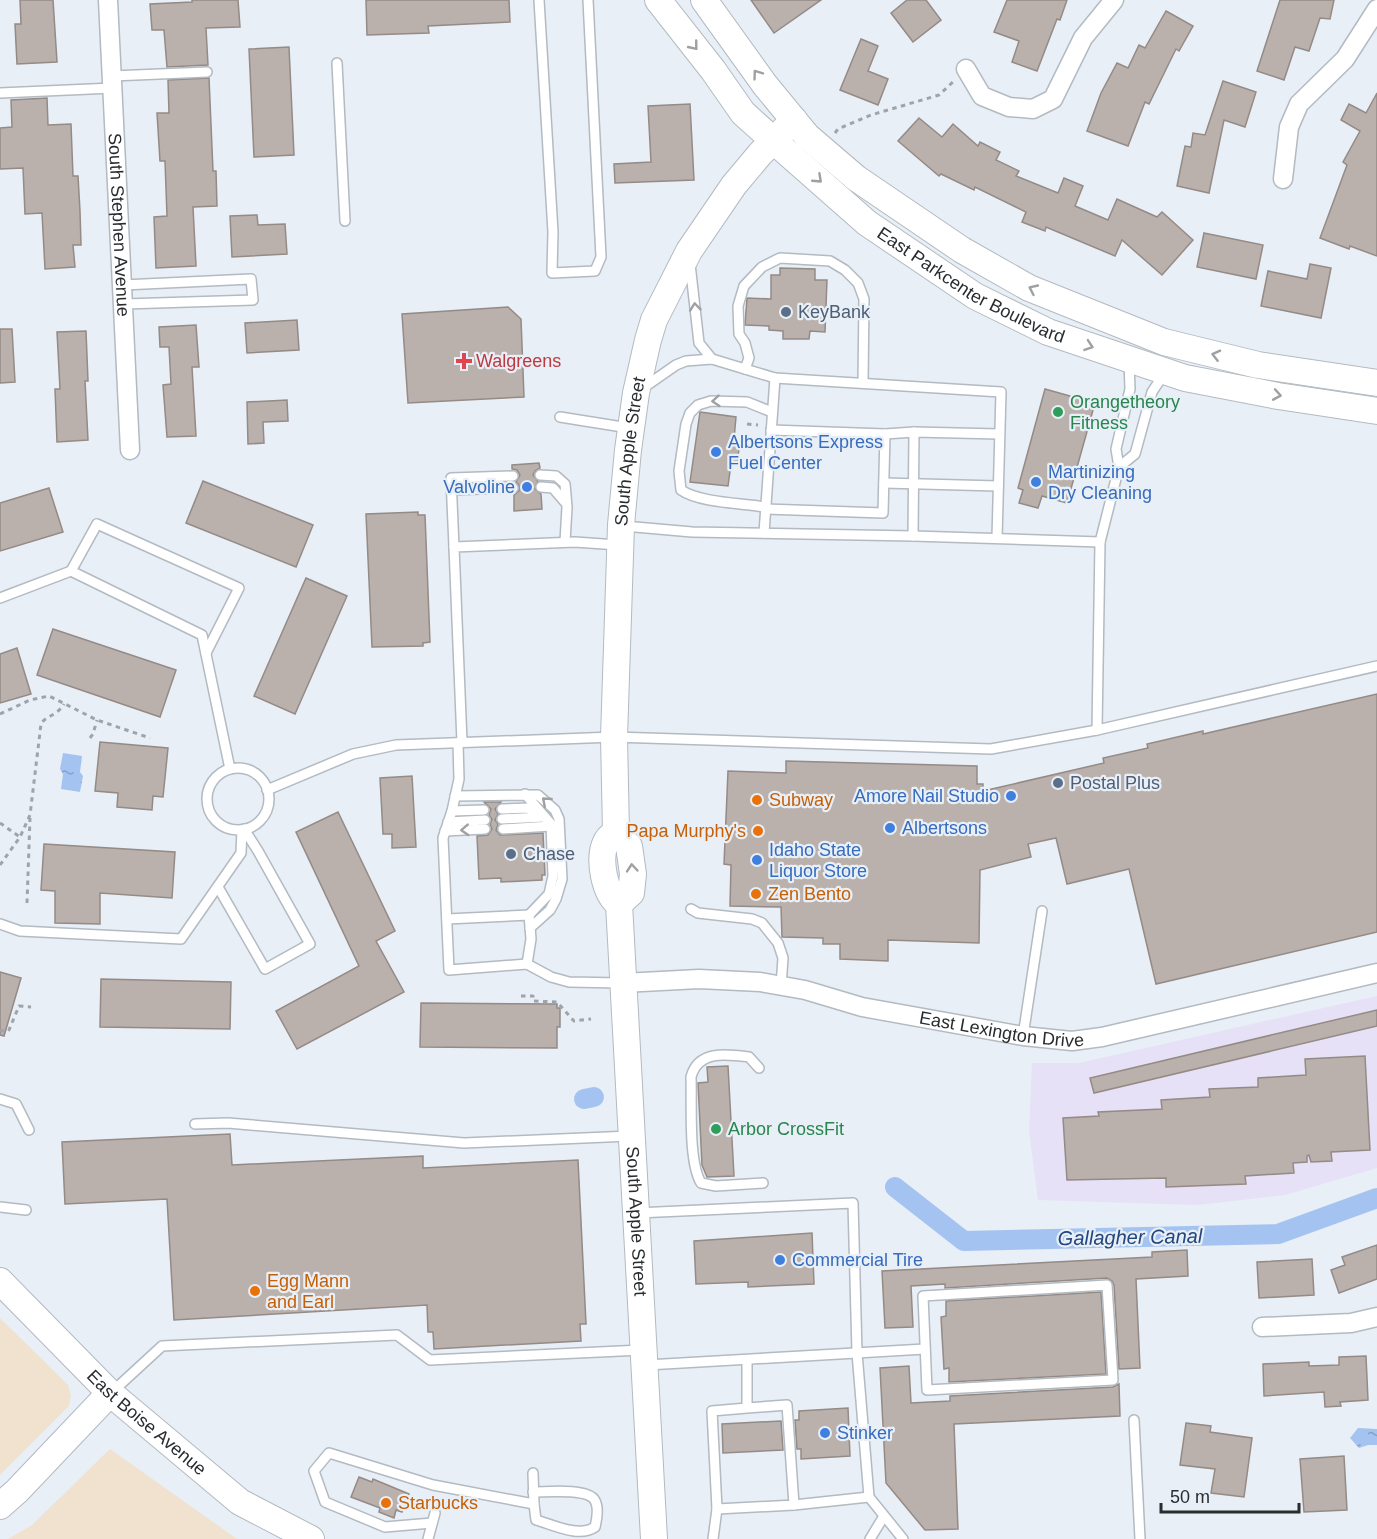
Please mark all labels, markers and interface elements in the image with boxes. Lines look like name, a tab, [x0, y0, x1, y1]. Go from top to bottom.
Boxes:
one-way arrow	[687, 39, 698, 50]
one-way arrow	[753, 70, 764, 81]
street label: South Stephen Avenue	[105, 132, 133, 317]
one-way arrow	[811, 172, 822, 183]
street label: East Parkcenter Boulevard	[874, 223, 1067, 347]
one-way arrow	[1028, 285, 1039, 297]
one-way arrow	[689, 302, 702, 312]
place label: KeyBank	[798, 302, 871, 322]
marker: KeyBank	[779, 305, 793, 319]
one-way arrow	[1083, 339, 1094, 351]
one-way arrow	[1211, 349, 1221, 362]
place label: Walgreens	[476, 351, 561, 371]
marker: Walgreens	[457, 354, 471, 368]
street label: South Apple Street	[611, 375, 649, 527]
one-way arrow	[1273, 389, 1282, 401]
place label: Orangetheory Fitness	[1070, 392, 1180, 433]
one-way arrow	[711, 394, 721, 407]
marker: Orangetheory Fitness	[1051, 405, 1065, 419]
place label: Albertsons Express Fuel Center	[728, 432, 883, 473]
marker: Albertsons Express Fuel Center	[709, 445, 723, 459]
place label: Martinizing Dry Cleaning	[1048, 462, 1152, 503]
marker: Martinizing Dry Cleaning	[1029, 475, 1043, 489]
place label: Valvoline	[443, 477, 515, 497]
marker: Valvoline	[520, 480, 534, 494]
place label: Postal Plus	[1070, 773, 1160, 793]
marker: Postal Plus	[1051, 776, 1065, 790]
place label: Amore Nail Studio	[854, 786, 999, 806]
marker: Amore Nail Studio	[1004, 789, 1018, 803]
place label: Subway	[769, 790, 833, 810]
marker: Subway	[750, 793, 764, 807]
one-way arrow	[542, 798, 553, 809]
place label: Albertsons	[902, 818, 987, 838]
place label: Papa Murphy's	[627, 821, 746, 841]
marker: Albertsons	[883, 821, 897, 835]
one-way arrow	[461, 824, 470, 837]
marker: Papa Murphy's	[751, 824, 765, 838]
place label: Idaho State Liquor Store	[769, 840, 867, 881]
place label: Chase	[523, 844, 575, 864]
marker: Chase	[504, 847, 518, 861]
marker: Idaho State Liquor Store	[750, 853, 764, 867]
one-way arrow	[626, 863, 639, 872]
place label: Zen Bento	[768, 884, 851, 904]
marker: Zen Bento	[749, 887, 763, 901]
street label: East Lexington Drive	[918, 1008, 1085, 1051]
place label: Arbor CrossFit	[728, 1119, 844, 1139]
marker: Arbor CrossFit	[709, 1122, 723, 1136]
street label: South Apple Street	[622, 1146, 651, 1297]
water label: Gallagher Canal	[1058, 1225, 1203, 1249]
place label: Commercial Tire	[792, 1250, 923, 1270]
marker: Commercial Tire	[773, 1253, 787, 1267]
place label: Egg Mann and Earl	[267, 1271, 349, 1312]
marker: Egg Mann and Earl	[248, 1284, 262, 1298]
street label: East Boise Avenue	[83, 1366, 210, 1479]
place label: Stinker	[837, 1423, 893, 1443]
marker: Stinker	[818, 1426, 832, 1440]
scale bar	[1161, 1476, 1299, 1514]
text: 50 m	[1170, 1487, 1210, 1507]
place label: Starbucks	[398, 1493, 478, 1513]
marker: Starbucks	[379, 1496, 393, 1510]

